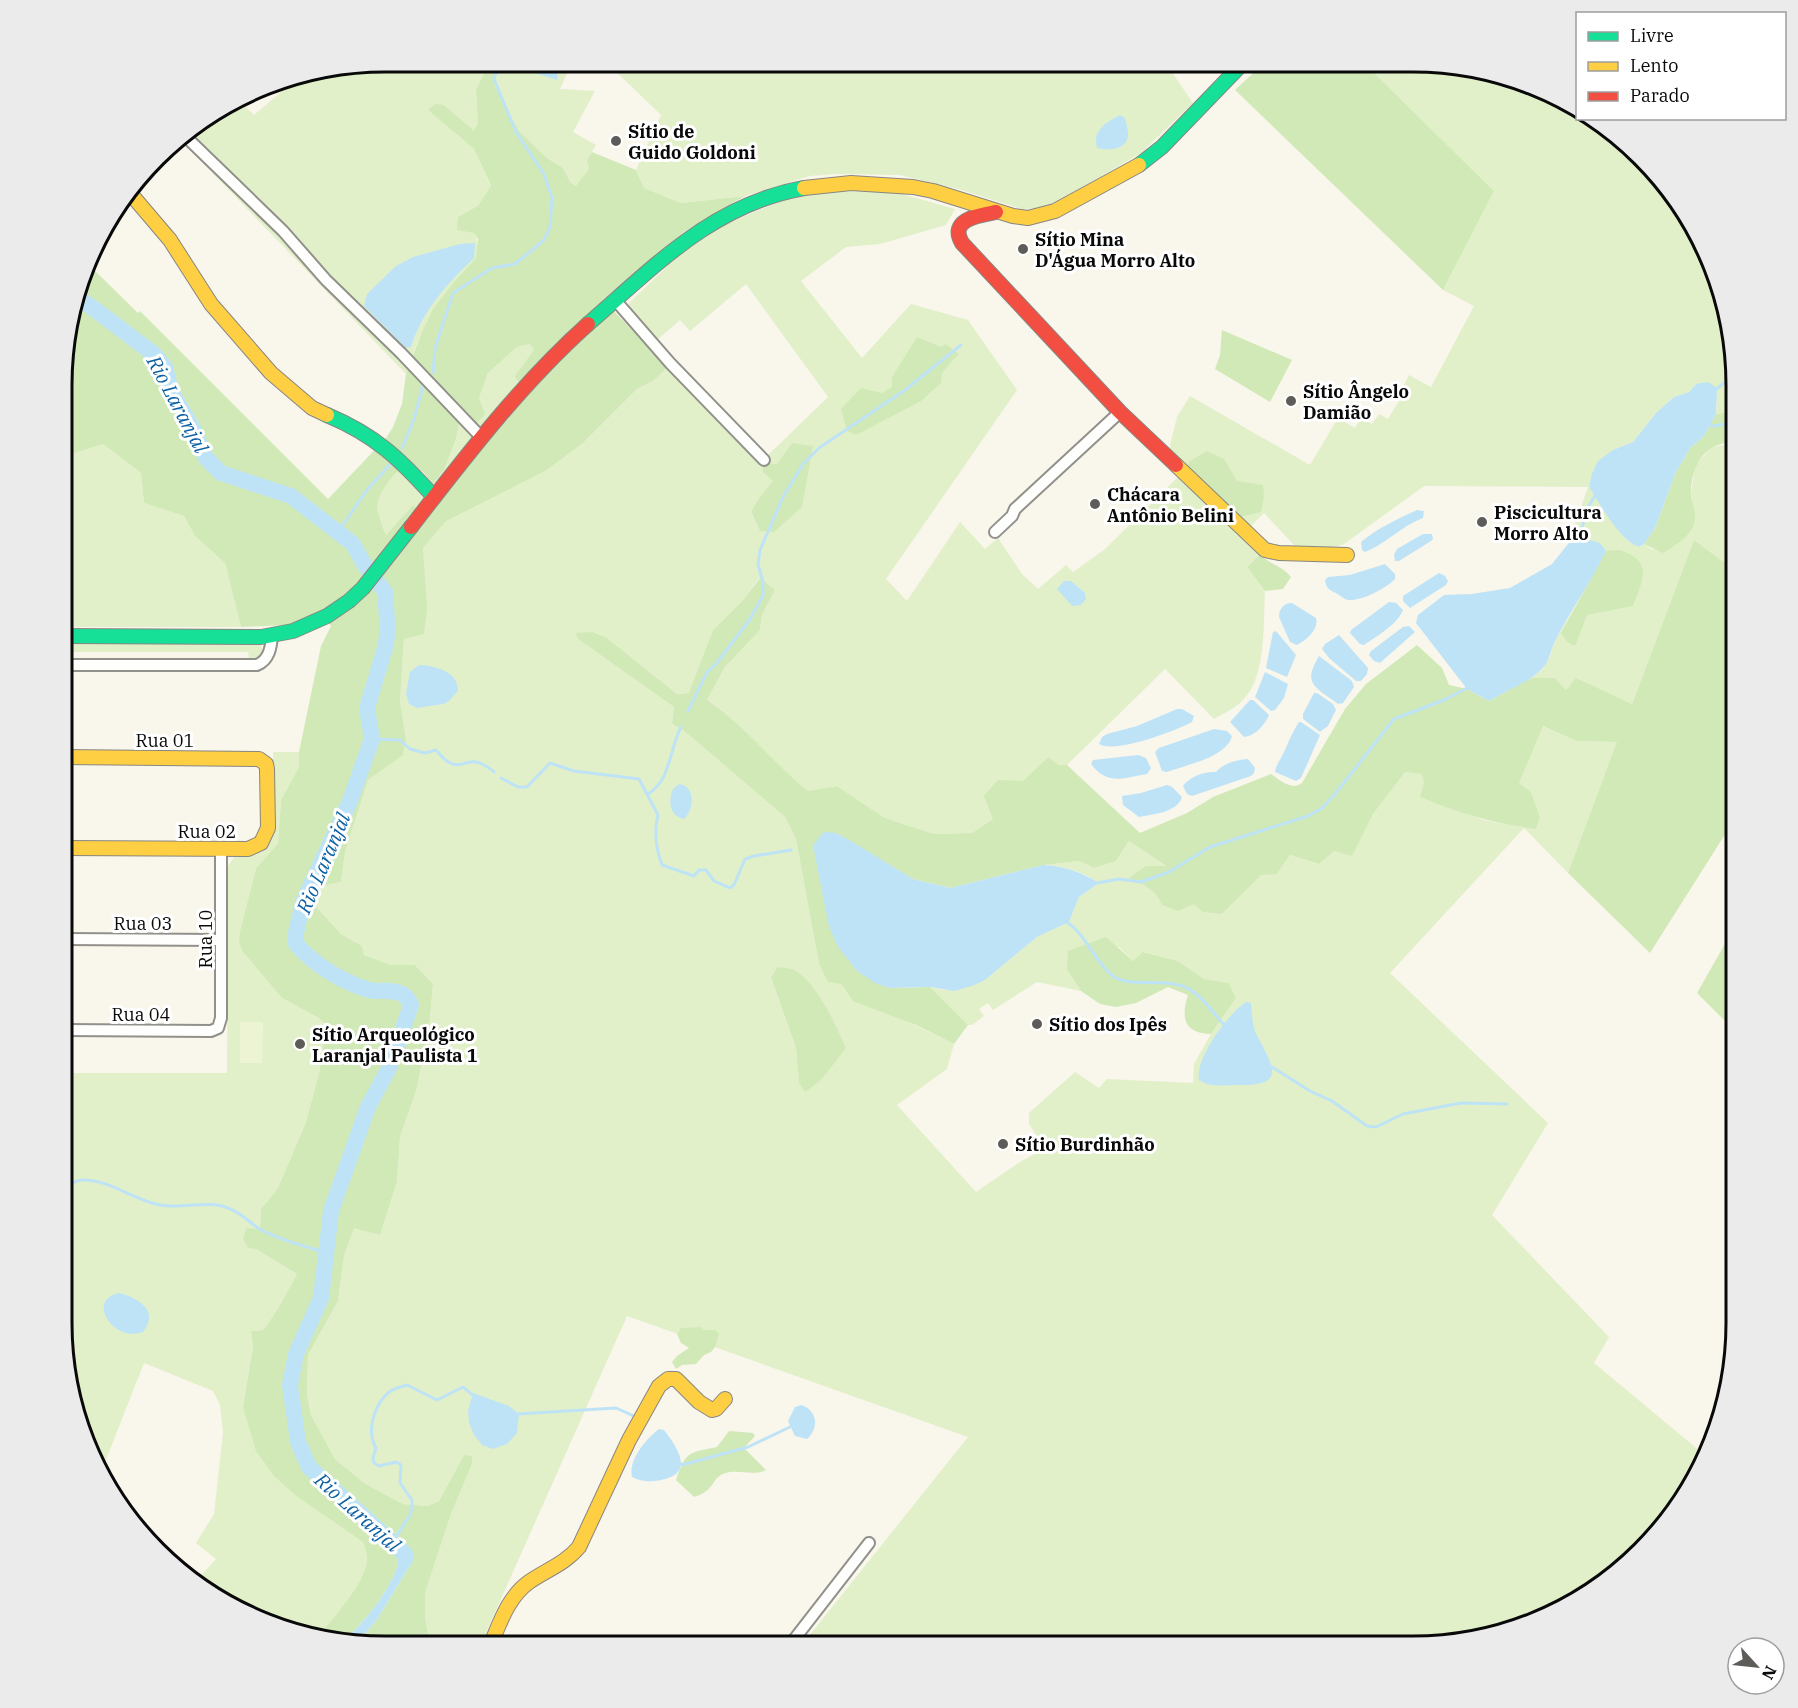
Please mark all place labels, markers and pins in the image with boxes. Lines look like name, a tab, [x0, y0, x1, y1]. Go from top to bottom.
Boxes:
place label: Sítio de Guido Goldoni	[628, 120, 756, 164]
marker: Sítio de Guido Goldoni	[609, 134, 623, 148]
place label: Sítio Mina D'Água Morro Alto	[1035, 228, 1195, 272]
marker: Sítio Mina D'Água Morro Alto	[1016, 242, 1030, 256]
place label: Sítio Ângelo Damião	[1303, 380, 1409, 424]
marker: Sítio Ângelo Damião	[1284, 394, 1298, 408]
place label: Chácara Antônio Belini	[1107, 483, 1234, 527]
marker: Chácara Antônio Belini	[1088, 497, 1102, 511]
place label: Piscicultura Morro Alto	[1494, 501, 1602, 545]
marker: Piscicultura Morro Alto	[1475, 515, 1489, 529]
place label: Sítio dos Ipês	[1049, 1013, 1167, 1036]
marker: Sítio dos Ipês	[1030, 1017, 1044, 1031]
place label: Sítio Arqueológico Laranjal Paulista 1	[312, 1023, 478, 1067]
marker: Sítio Arqueológico Laranjal Paulista 1	[293, 1037, 307, 1051]
place label: Sítio Burdinhão	[1015, 1133, 1155, 1156]
marker: Sítio Burdinhão	[996, 1137, 1010, 1151]

